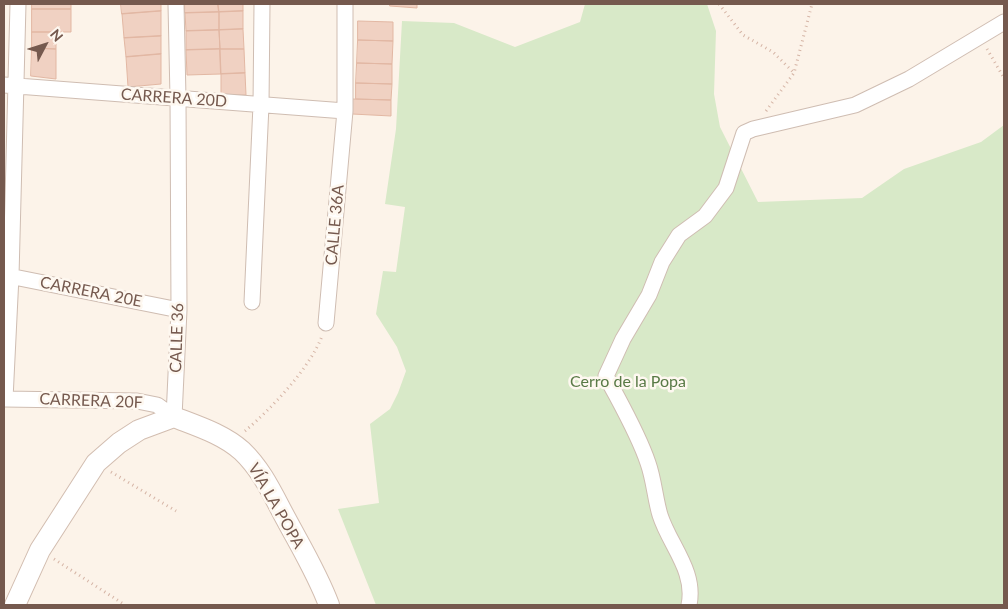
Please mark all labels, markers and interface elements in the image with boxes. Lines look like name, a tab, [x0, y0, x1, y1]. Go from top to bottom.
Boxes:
north arrow	[20, 20, 70, 70]
text: N	[47, 25, 67, 45]
street label: CARRERA 20D	[120, 85, 228, 111]
street label: CALLE 36A	[322, 184, 348, 266]
street label: CARRERA 20E	[38, 273, 144, 311]
street label: CALLE 36	[166, 303, 188, 373]
park label: Cerro de la Popa	[570, 372, 686, 392]
street label: CARRERA 20F	[39, 390, 143, 412]
street label: VÍA LA POPA	[244, 460, 308, 552]

